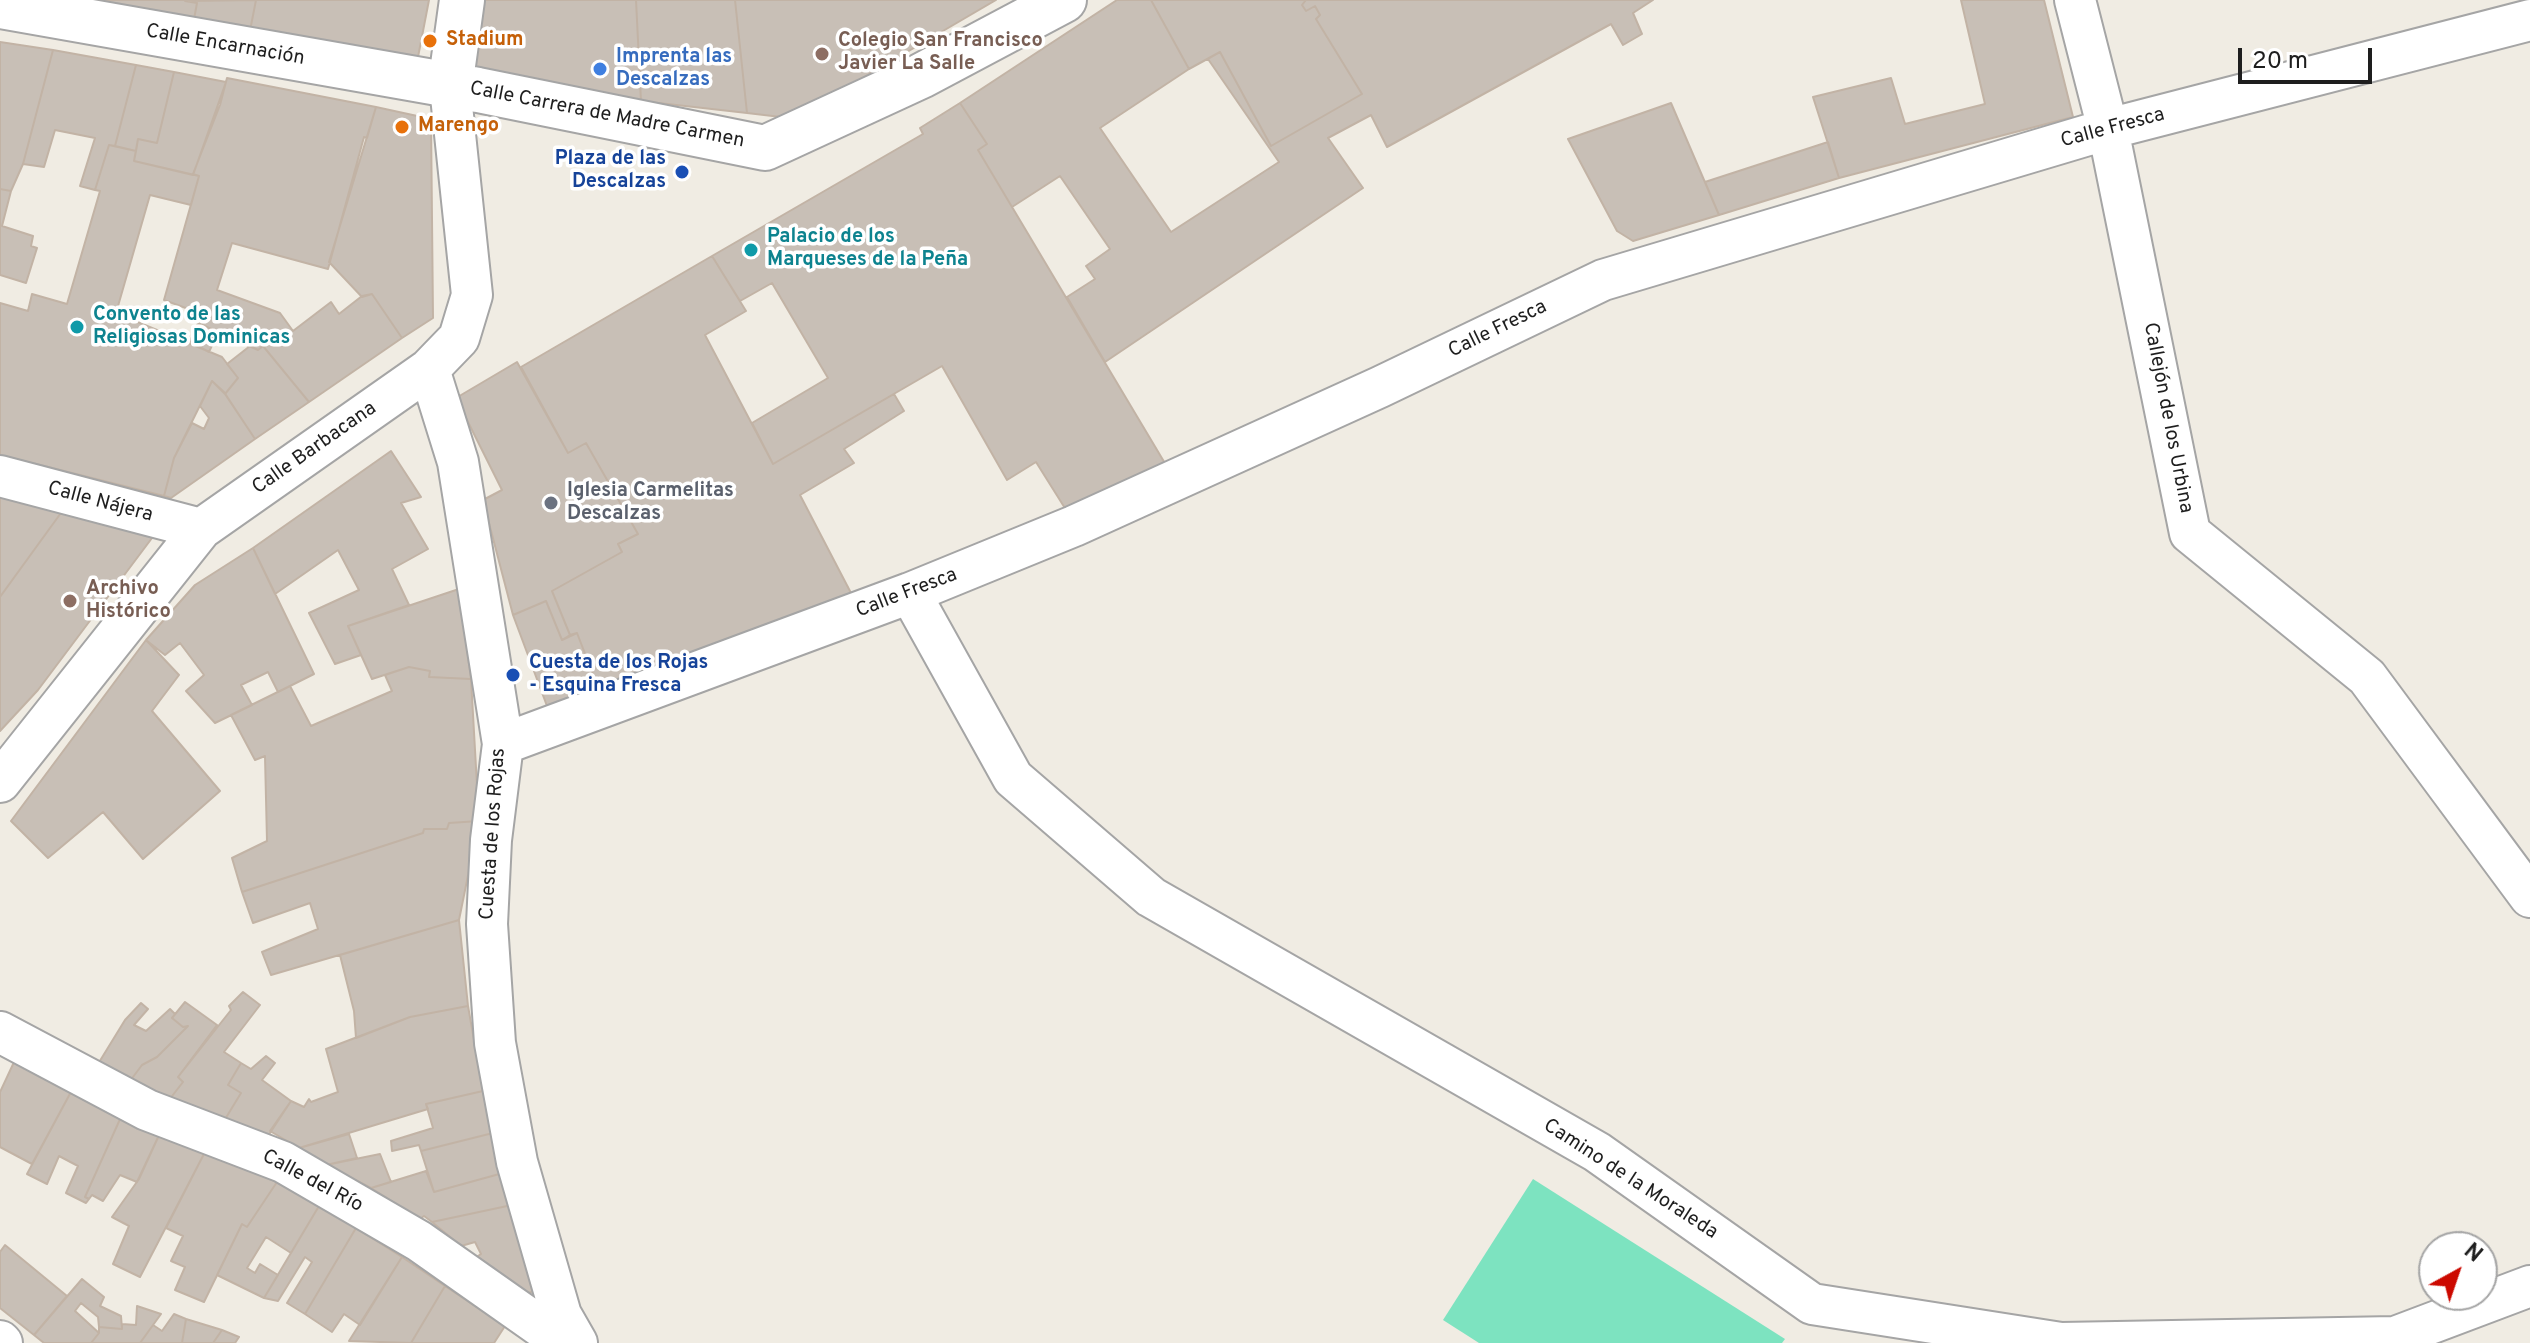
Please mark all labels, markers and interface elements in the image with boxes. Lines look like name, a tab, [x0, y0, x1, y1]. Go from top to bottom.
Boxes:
street label: Calle Encarnación	[144, 20, 306, 72]
place label: Stadium	[446, 29, 524, 53]
place label: Colegio San Francisco Javier La Salle	[838, 30, 1043, 77]
marker: Stadium	[421, 32, 439, 50]
scale bar	[2242, 32, 2376, 82]
marker: Colegio San Francisco Javier La Salle	[813, 45, 831, 63]
place label: Imprenta las Descalzas	[616, 46, 732, 93]
text: 20 m	[2252, 47, 2308, 77]
marker: Imprenta las Descalzas	[591, 60, 609, 78]
street label: Calle Carrera de Madre Carmen	[468, 78, 746, 154]
street label: Calle Fresca	[2058, 104, 2168, 154]
place label: Marengo	[418, 115, 499, 139]
marker: Marengo	[393, 118, 411, 136]
place label: Plaza de las Descalzas	[555, 148, 666, 195]
marker: Plaza de las Descalzas	[673, 163, 691, 181]
place label: Palacio de los Marqueses de la Peña	[767, 226, 968, 273]
marker: Palacio de los Marqueses de la Peña	[742, 241, 760, 259]
street label: Calle Fresca	[1445, 296, 1551, 364]
place label: Convento de las Religiosas Dominicas	[93, 304, 290, 351]
marker: Convento de las Religiosas Dominicas	[68, 318, 86, 336]
street label: Callejón de los Urbina	[2137, 321, 2197, 515]
street label: Calle Barbacana	[248, 397, 382, 501]
street label: Calle Nájera	[45, 477, 155, 529]
place label: Iglesia Carmelitas Descalzas	[567, 480, 734, 527]
marker: Iglesia Carmelitas Descalzas	[542, 494, 560, 512]
street label: Calle Fresca	[853, 564, 961, 624]
place label: Archivo Histórico	[86, 578, 171, 625]
marker: Archivo Histórico	[61, 592, 79, 610]
place label: Cuesta de los Rojas - Esquina Fresca	[529, 652, 708, 699]
marker: Cuesta de los Rojas - Esquina Fresca	[504, 666, 522, 684]
street label: Cuesta de los Rojas	[476, 747, 512, 921]
street label: Camino de la Moraleda	[1538, 1115, 1722, 1245]
street label: Calle del Río	[257, 1145, 367, 1219]
north arrow	[2418, 1231, 2498, 1311]
text: N	[2458, 1238, 2487, 1269]

